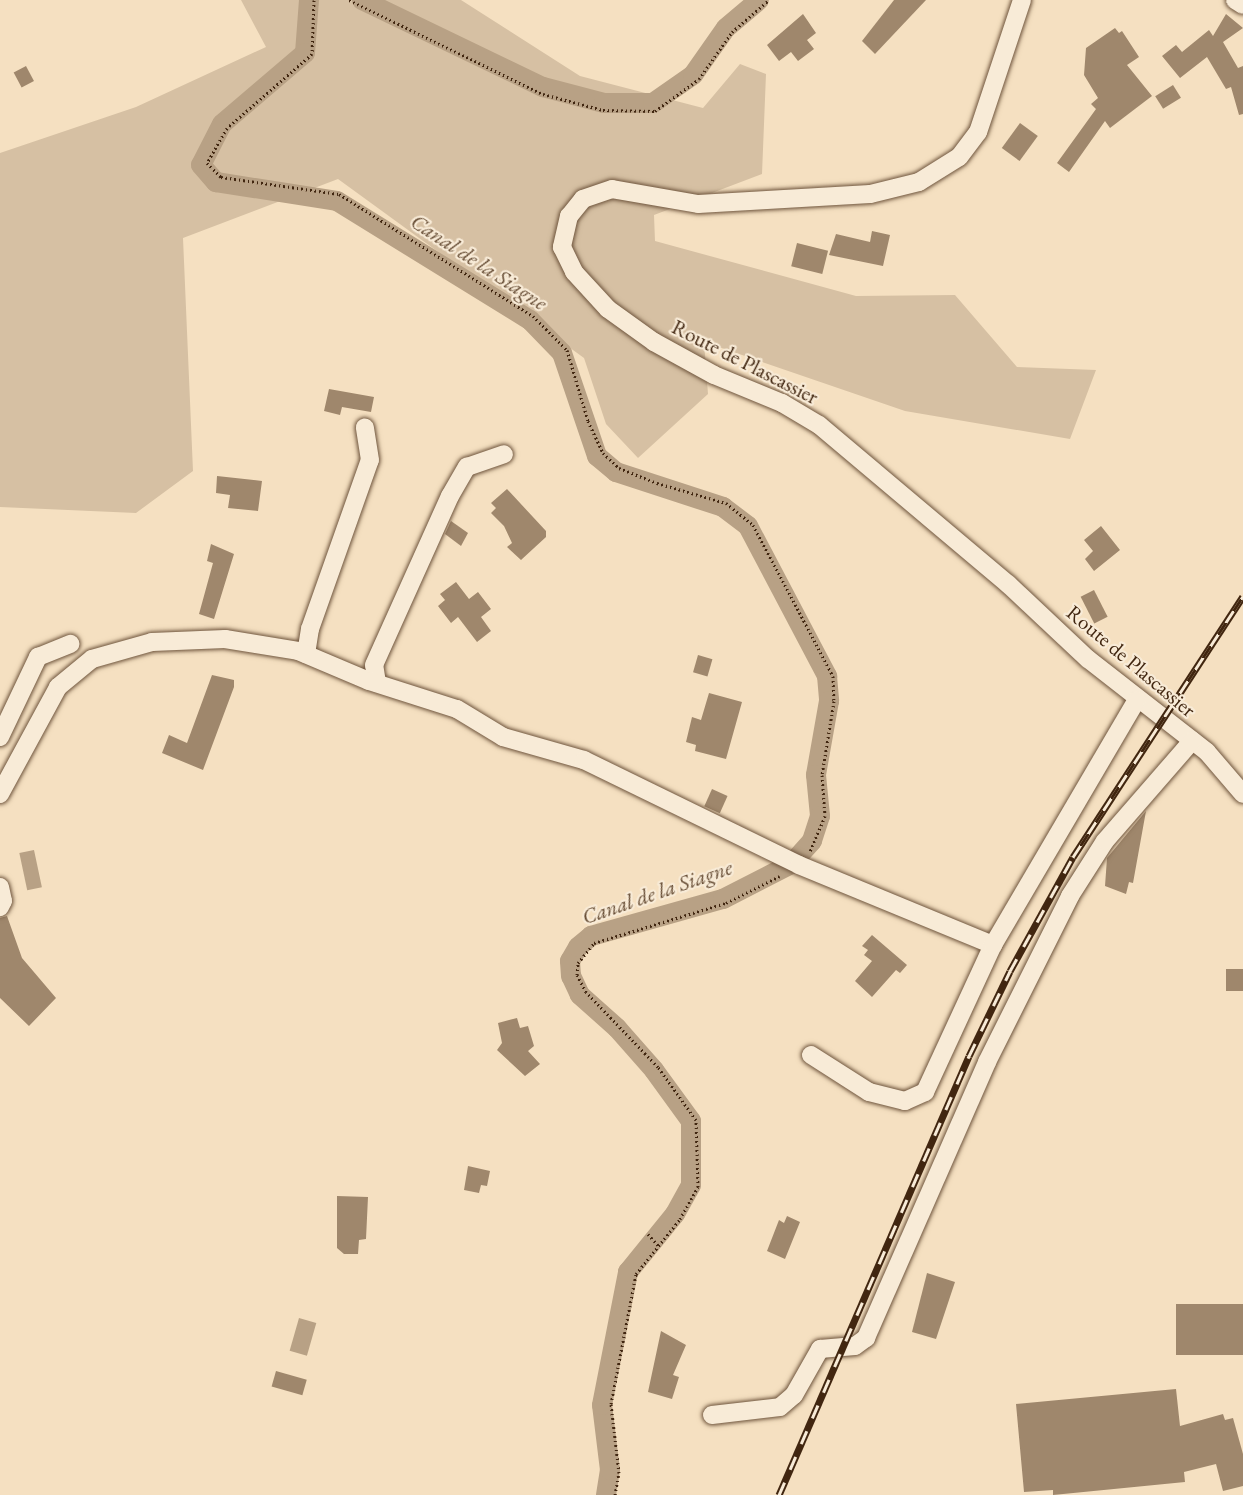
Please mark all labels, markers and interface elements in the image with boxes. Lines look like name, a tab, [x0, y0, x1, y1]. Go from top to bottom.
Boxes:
water label: Canal de la Siagne	[406, 208, 552, 316]
street label: Route de Plascassier	[668, 314, 822, 410]
street label: Route de Plascassier	[1061, 600, 1201, 722]
water label: Canal de la Siagne	[578, 854, 736, 930]

